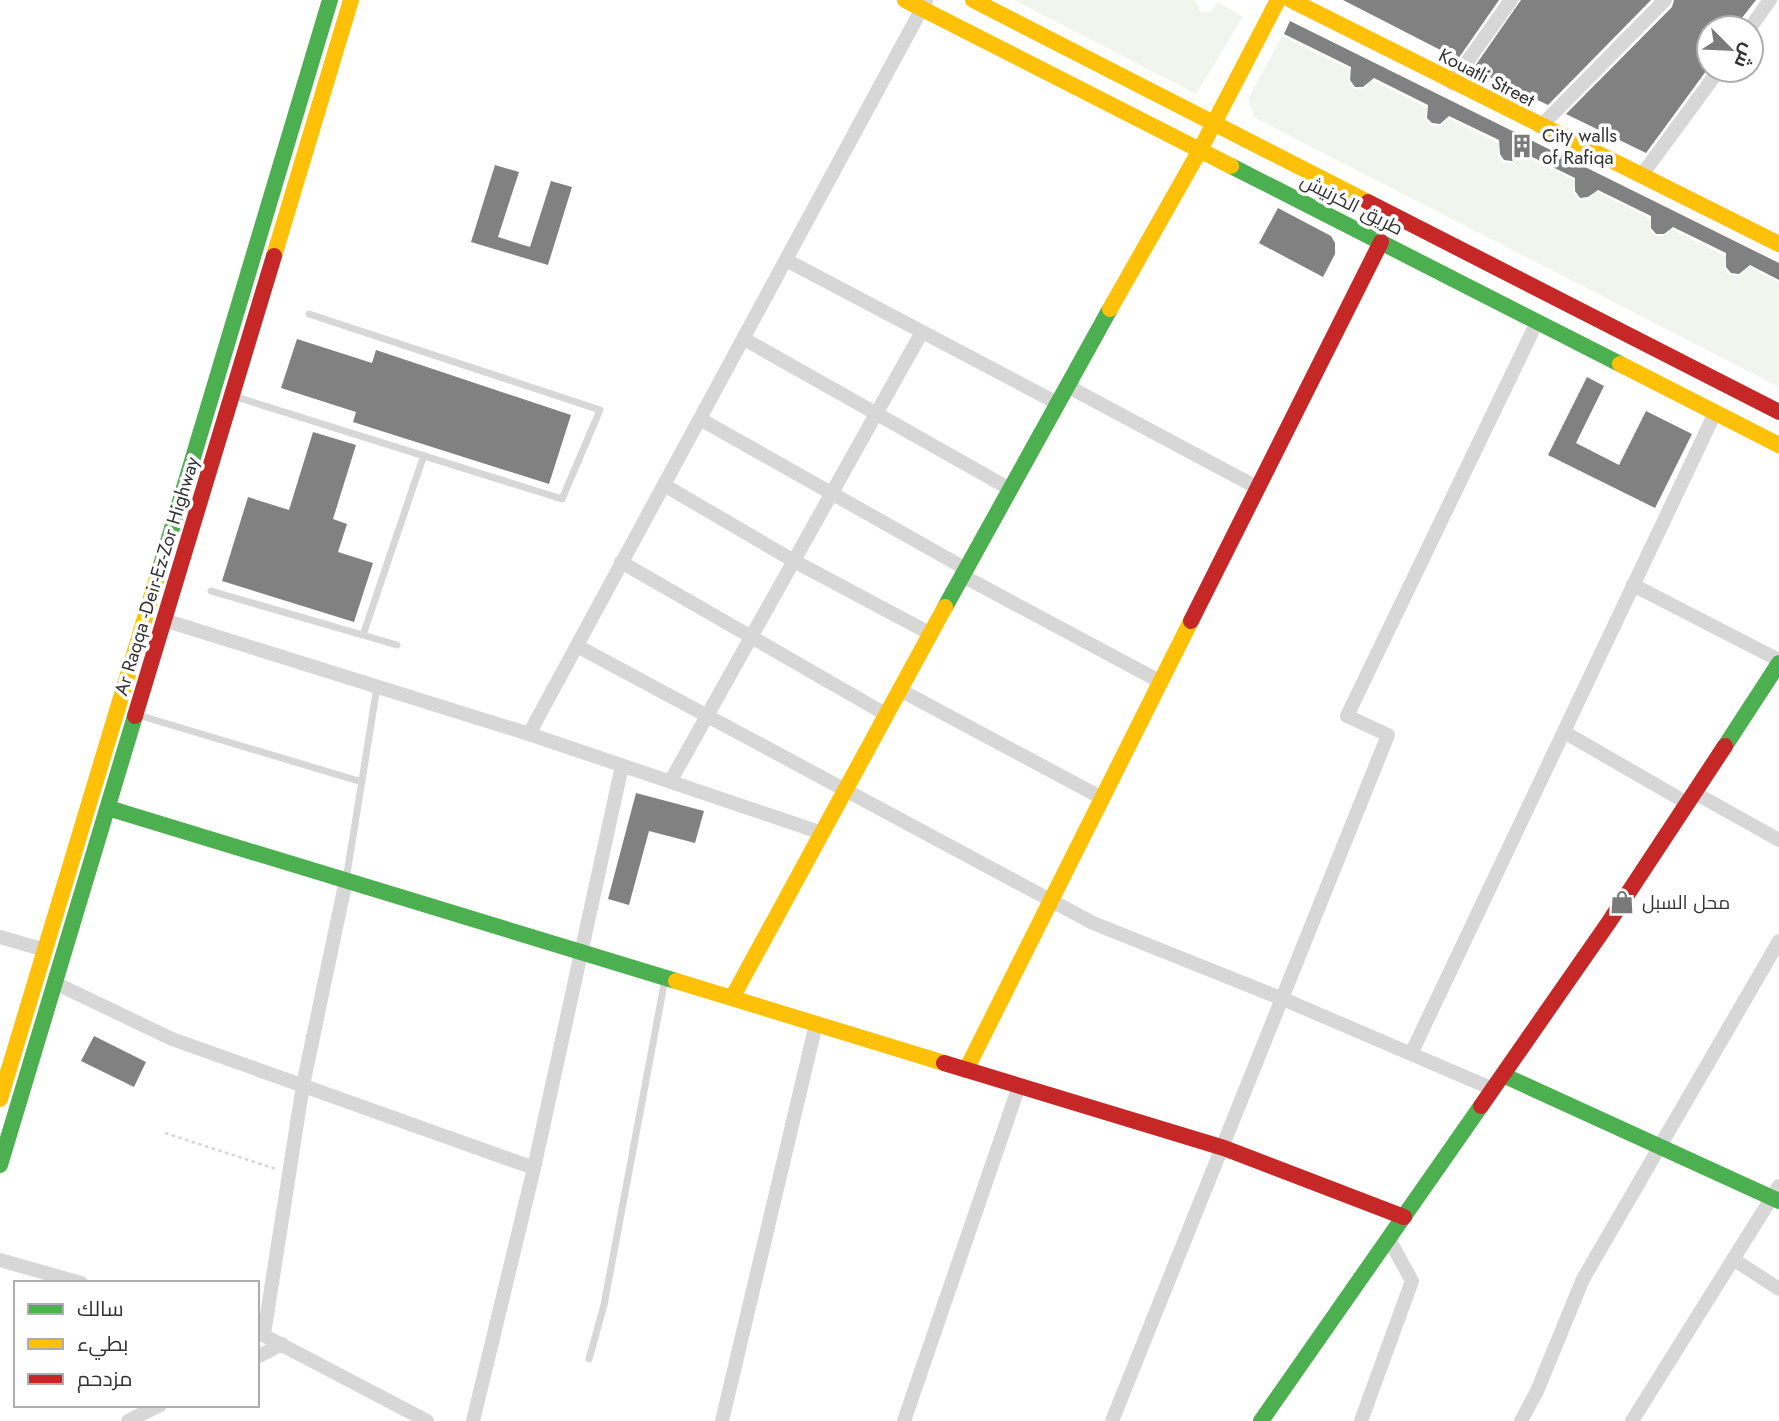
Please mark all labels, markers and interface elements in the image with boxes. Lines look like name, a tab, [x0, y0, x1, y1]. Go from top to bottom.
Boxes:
north arrow	[1695, 14, 1765, 84]
text: ش	[1728, 39, 1762, 72]
street label: Kouatli Street	[1434, 42, 1540, 113]
place label: City walls of Rafiqa	[1542, 122, 1617, 171]
building icon: City walls of Rafiqa	[1508, 132, 1536, 160]
street label: طريق الكرنيش	[1296, 167, 1408, 242]
street label: Ar Raqqa -Deir-Ez-Zor Highway	[107, 453, 206, 699]
shop icon: محل السبل	[1608, 888, 1636, 916]
place label: محل السبل	[1642, 889, 1730, 916]
legend	[14, 1281, 259, 1407]
text: سالك	[77, 1294, 124, 1324]
text: بطيء	[77, 1329, 128, 1360]
text: مزدحم	[77, 1364, 132, 1394]

